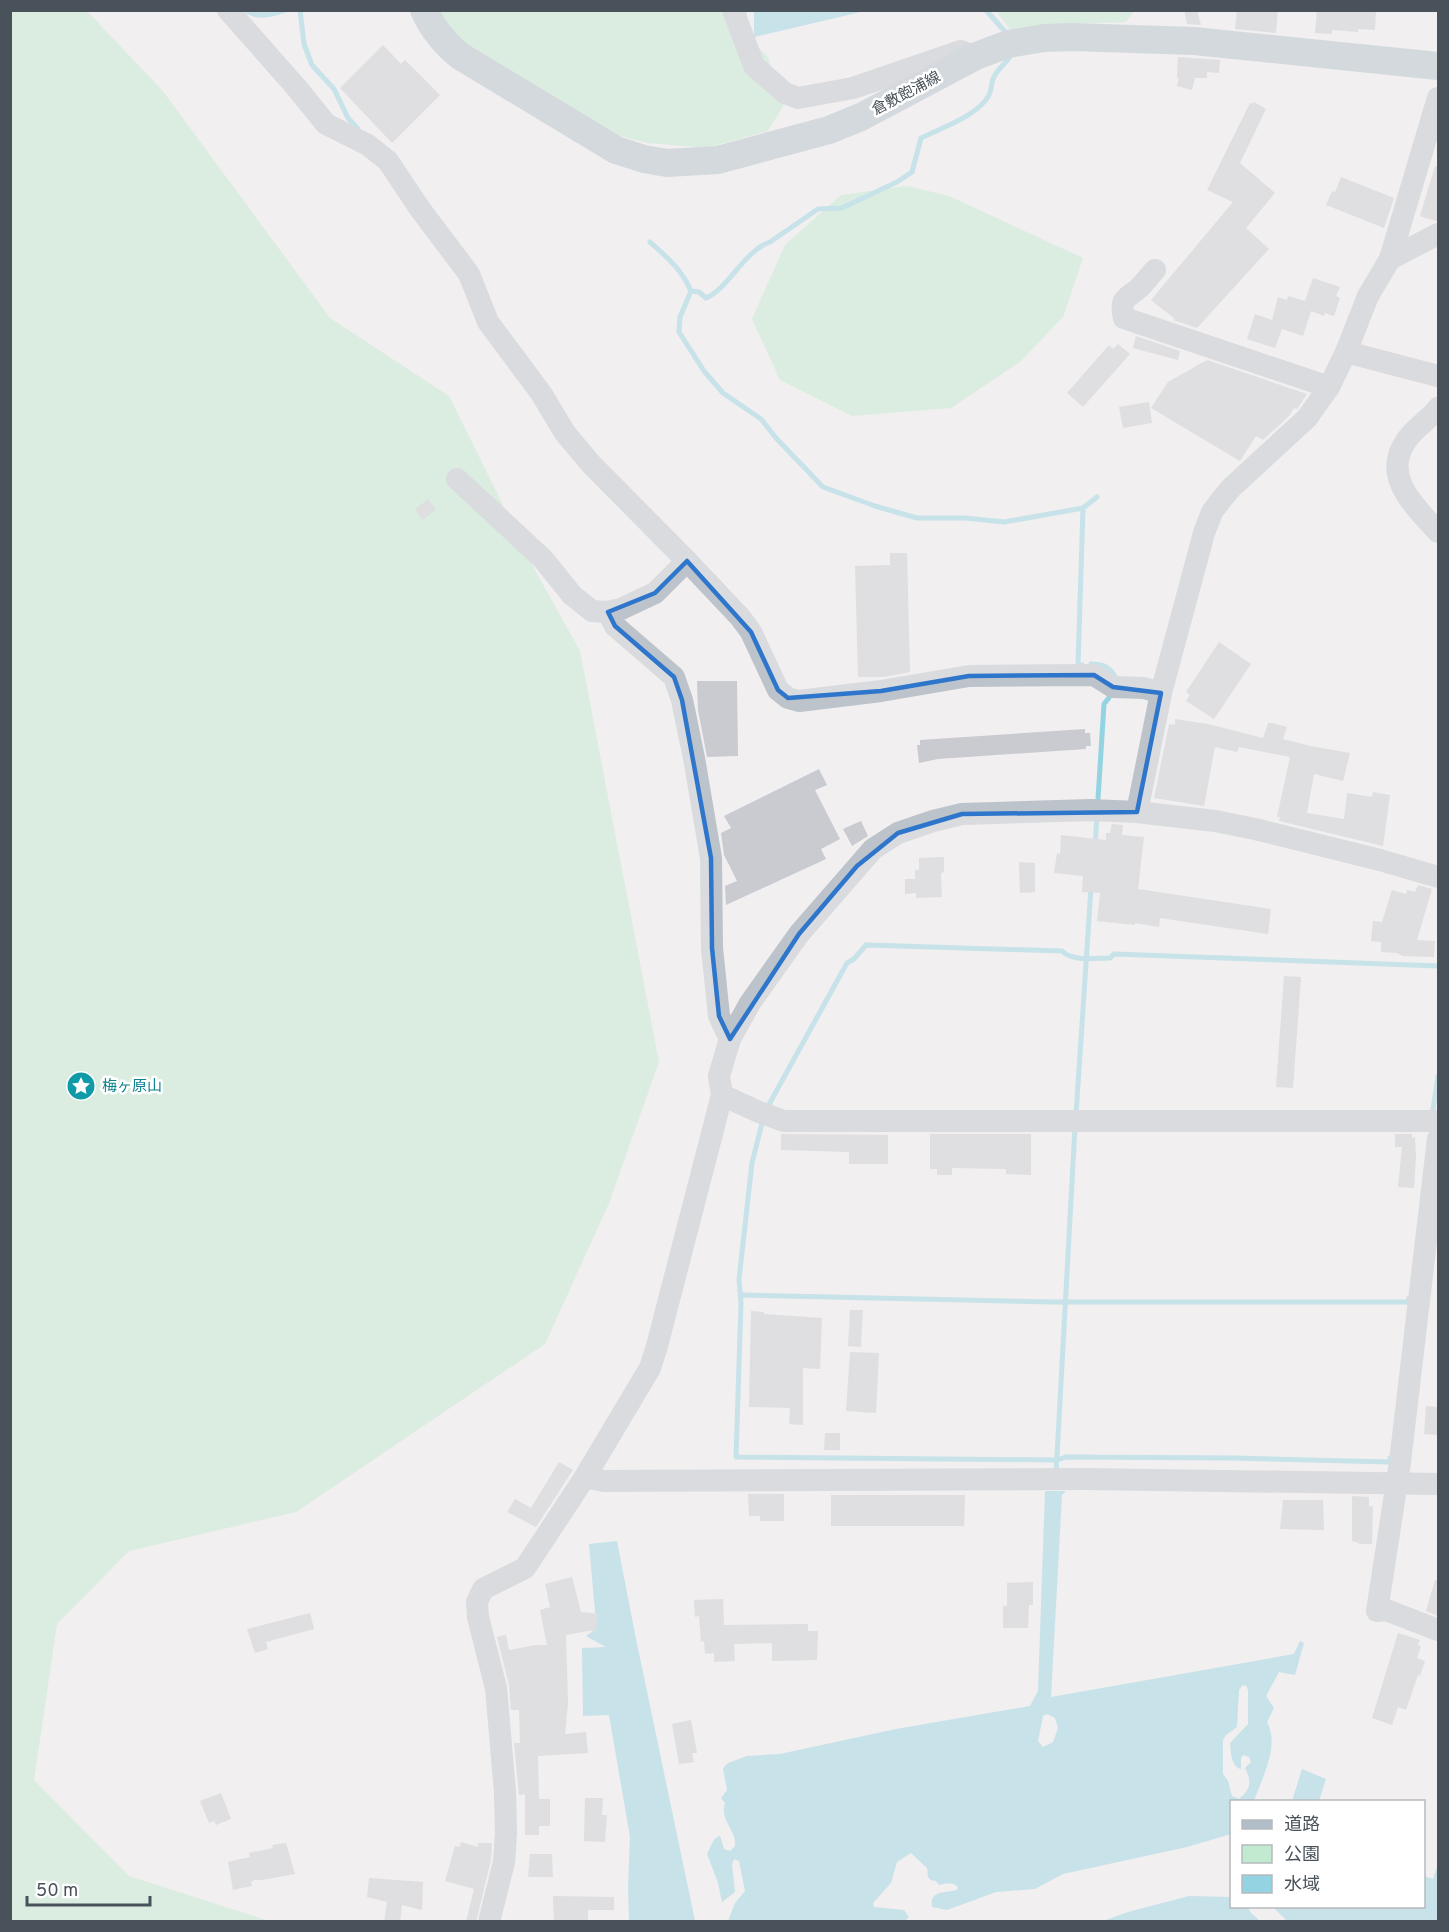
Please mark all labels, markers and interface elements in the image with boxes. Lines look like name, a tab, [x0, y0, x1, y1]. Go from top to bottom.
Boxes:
street label: 倉敷飽浦線	[869, 67, 944, 120]
place icon: 梅ヶ原山	[65, 1070, 97, 1102]
place label: 梅ヶ原山	[102, 1077, 162, 1097]
legend	[1230, 1800, 1425, 1908]
text: 道路	[1284, 1814, 1320, 1837]
text: 公園	[1284, 1844, 1320, 1867]
scale bar	[27, 1869, 150, 1907]
text: 水域	[1284, 1874, 1320, 1897]
text: 50 m	[36, 1880, 78, 1903]

